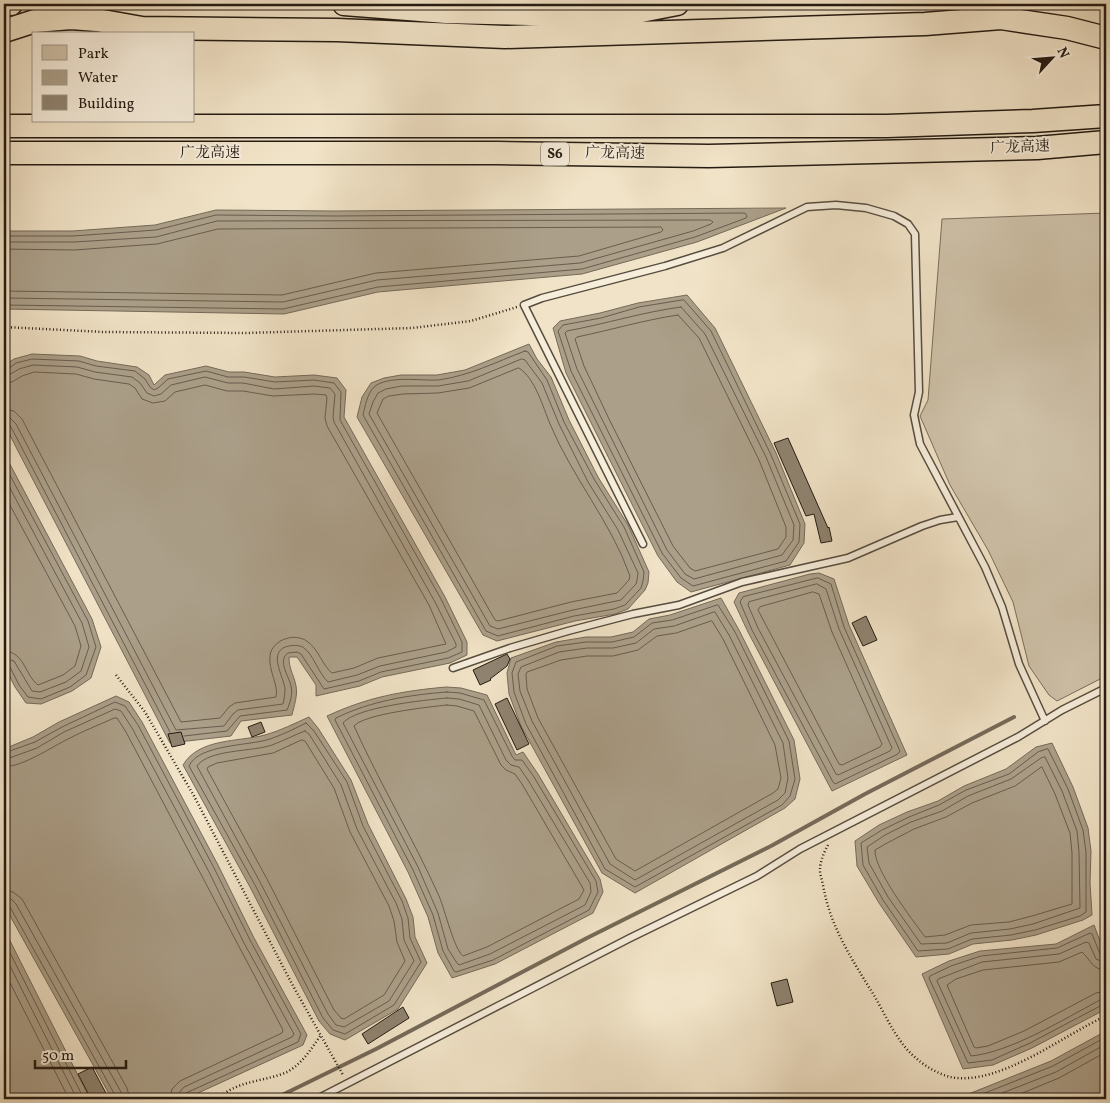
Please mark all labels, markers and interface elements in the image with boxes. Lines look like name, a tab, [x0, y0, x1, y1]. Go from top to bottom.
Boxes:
legend	[32, 32, 195, 122]
north arrow	[1028, 32, 1078, 82]
text: Park	[78, 44, 109, 65]
text: N	[1052, 44, 1073, 62]
text: Water	[78, 68, 118, 89]
text: Building	[78, 94, 135, 115]
street label: 广龙高速	[990, 136, 1050, 160]
road number: S6	[541, 142, 569, 166]
street label: 广龙高速	[180, 143, 240, 164]
street label: 广龙高速	[585, 143, 645, 165]
scale bar	[35, 1038, 126, 1070]
text: 50 m	[42, 1046, 74, 1067]

